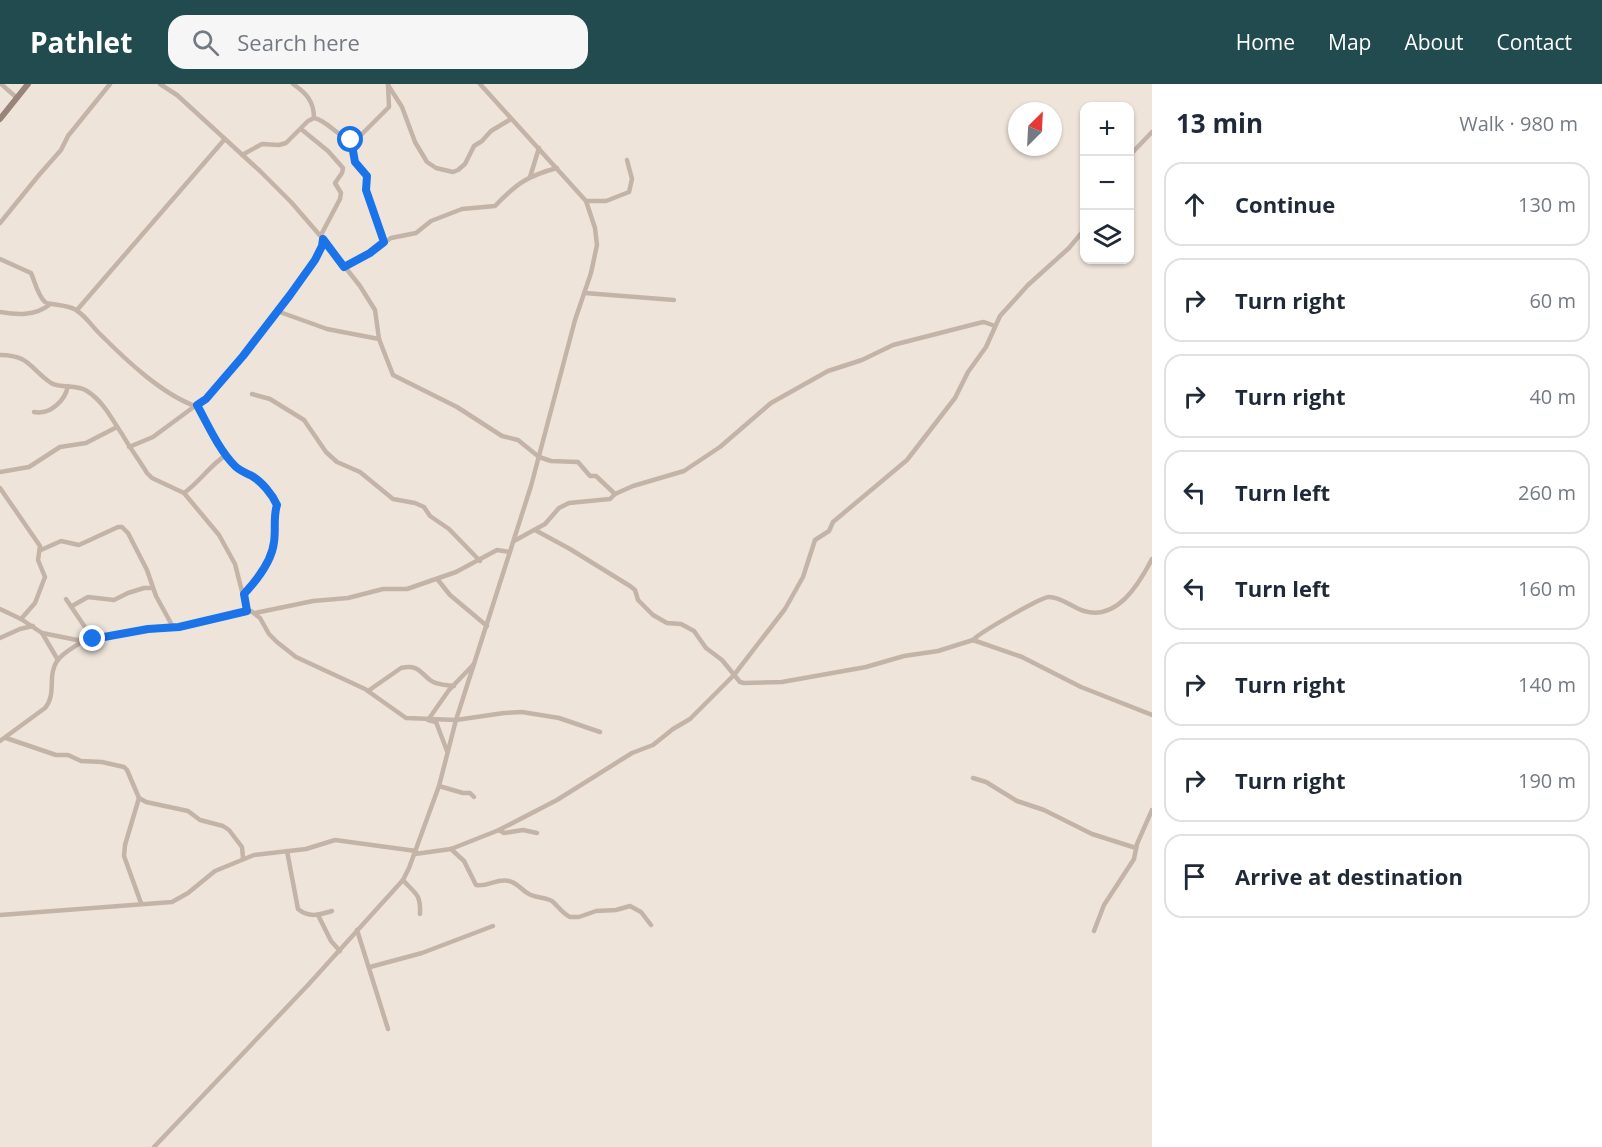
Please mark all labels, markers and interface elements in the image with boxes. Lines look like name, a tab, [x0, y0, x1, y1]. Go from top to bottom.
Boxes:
search box	[168, 15, 588, 69]
text: Pathlet	[30, 23, 132, 61]
icon: search	[189, 26, 222, 59]
text: Search here	[237, 27, 360, 57]
text: Home	[1236, 28, 1295, 56]
text: Map	[1328, 28, 1371, 56]
text: About	[1404, 28, 1464, 56]
text: Contact	[1497, 28, 1572, 56]
north arrow	[1008, 102, 1062, 156]
map controls	[1080, 102, 1134, 264]
button: +	[1080, 102, 1134, 156]
text: 13 min	[1176, 105, 1263, 141]
text: Walk · 980 m	[1459, 110, 1578, 137]
route start	[337, 126, 363, 152]
button: −	[1080, 156, 1134, 210]
icon: ahead	[1178, 188, 1211, 221]
text: Continue	[1235, 189, 1335, 219]
text: 130 m	[1518, 191, 1576, 218]
button: layers	[1080, 210, 1134, 264]
icon: right	[1178, 284, 1211, 317]
text: Turn right	[1235, 285, 1346, 315]
text: 60 m	[1529, 287, 1576, 314]
icon: right	[1178, 380, 1211, 413]
text: Turn right	[1235, 381, 1346, 411]
text: 40 m	[1529, 383, 1576, 410]
icon: left	[1178, 476, 1211, 509]
text: Turn left	[1235, 477, 1330, 507]
text: 260 m	[1518, 479, 1576, 506]
icon: left	[1178, 572, 1211, 605]
text: Turn left	[1235, 573, 1330, 603]
text: 160 m	[1518, 575, 1576, 602]
route end	[79, 625, 105, 651]
icon: right	[1178, 668, 1211, 701]
text: Turn right	[1235, 669, 1346, 699]
text: 140 m	[1518, 671, 1576, 698]
icon: right	[1178, 764, 1211, 797]
text: Turn right	[1235, 765, 1346, 795]
text: 190 m	[1518, 767, 1576, 794]
icon: arrive	[1178, 860, 1211, 893]
text: Arrive at destination	[1235, 861, 1463, 891]

